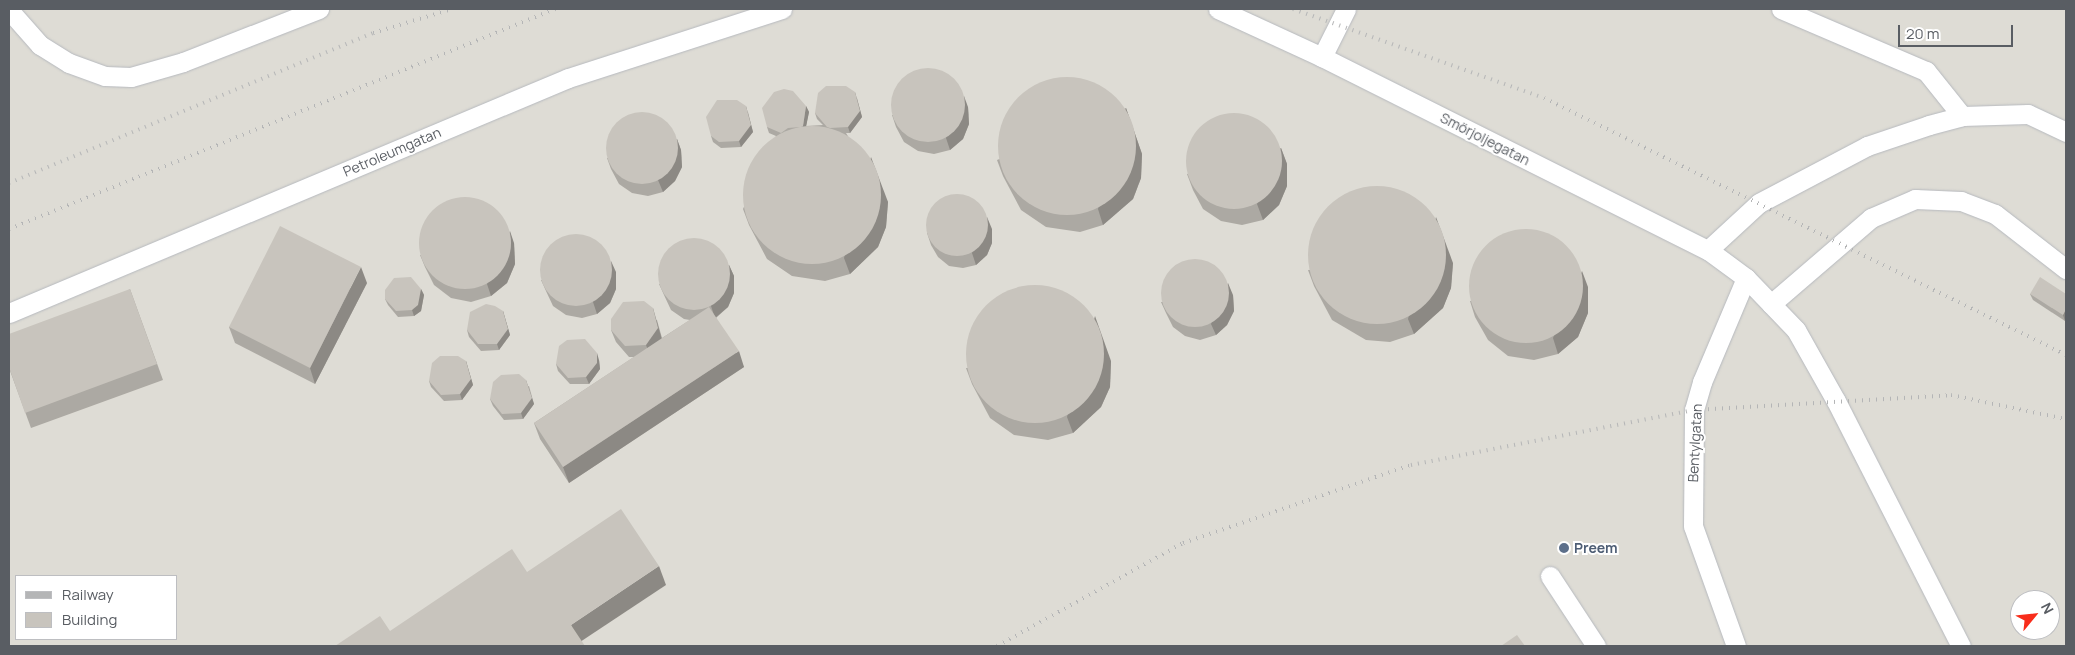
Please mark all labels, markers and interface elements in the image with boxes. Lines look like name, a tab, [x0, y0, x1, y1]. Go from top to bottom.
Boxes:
scale bar	[1900, 15, 2015, 47]
text: 20 m	[1906, 23, 1939, 44]
street label: Smörjoljegatan	[1437, 109, 1533, 169]
street label: Petroleumgatan	[340, 124, 444, 180]
street label: Bentylgatan	[1685, 403, 1705, 483]
place label: Preem	[1574, 540, 1618, 556]
marker: Preem	[1558, 542, 1570, 554]
legend	[15, 575, 178, 640]
text: Railway	[62, 584, 114, 605]
north arrow	[2010, 590, 2060, 640]
text: N	[2037, 599, 2059, 617]
text: Building	[62, 609, 117, 630]

